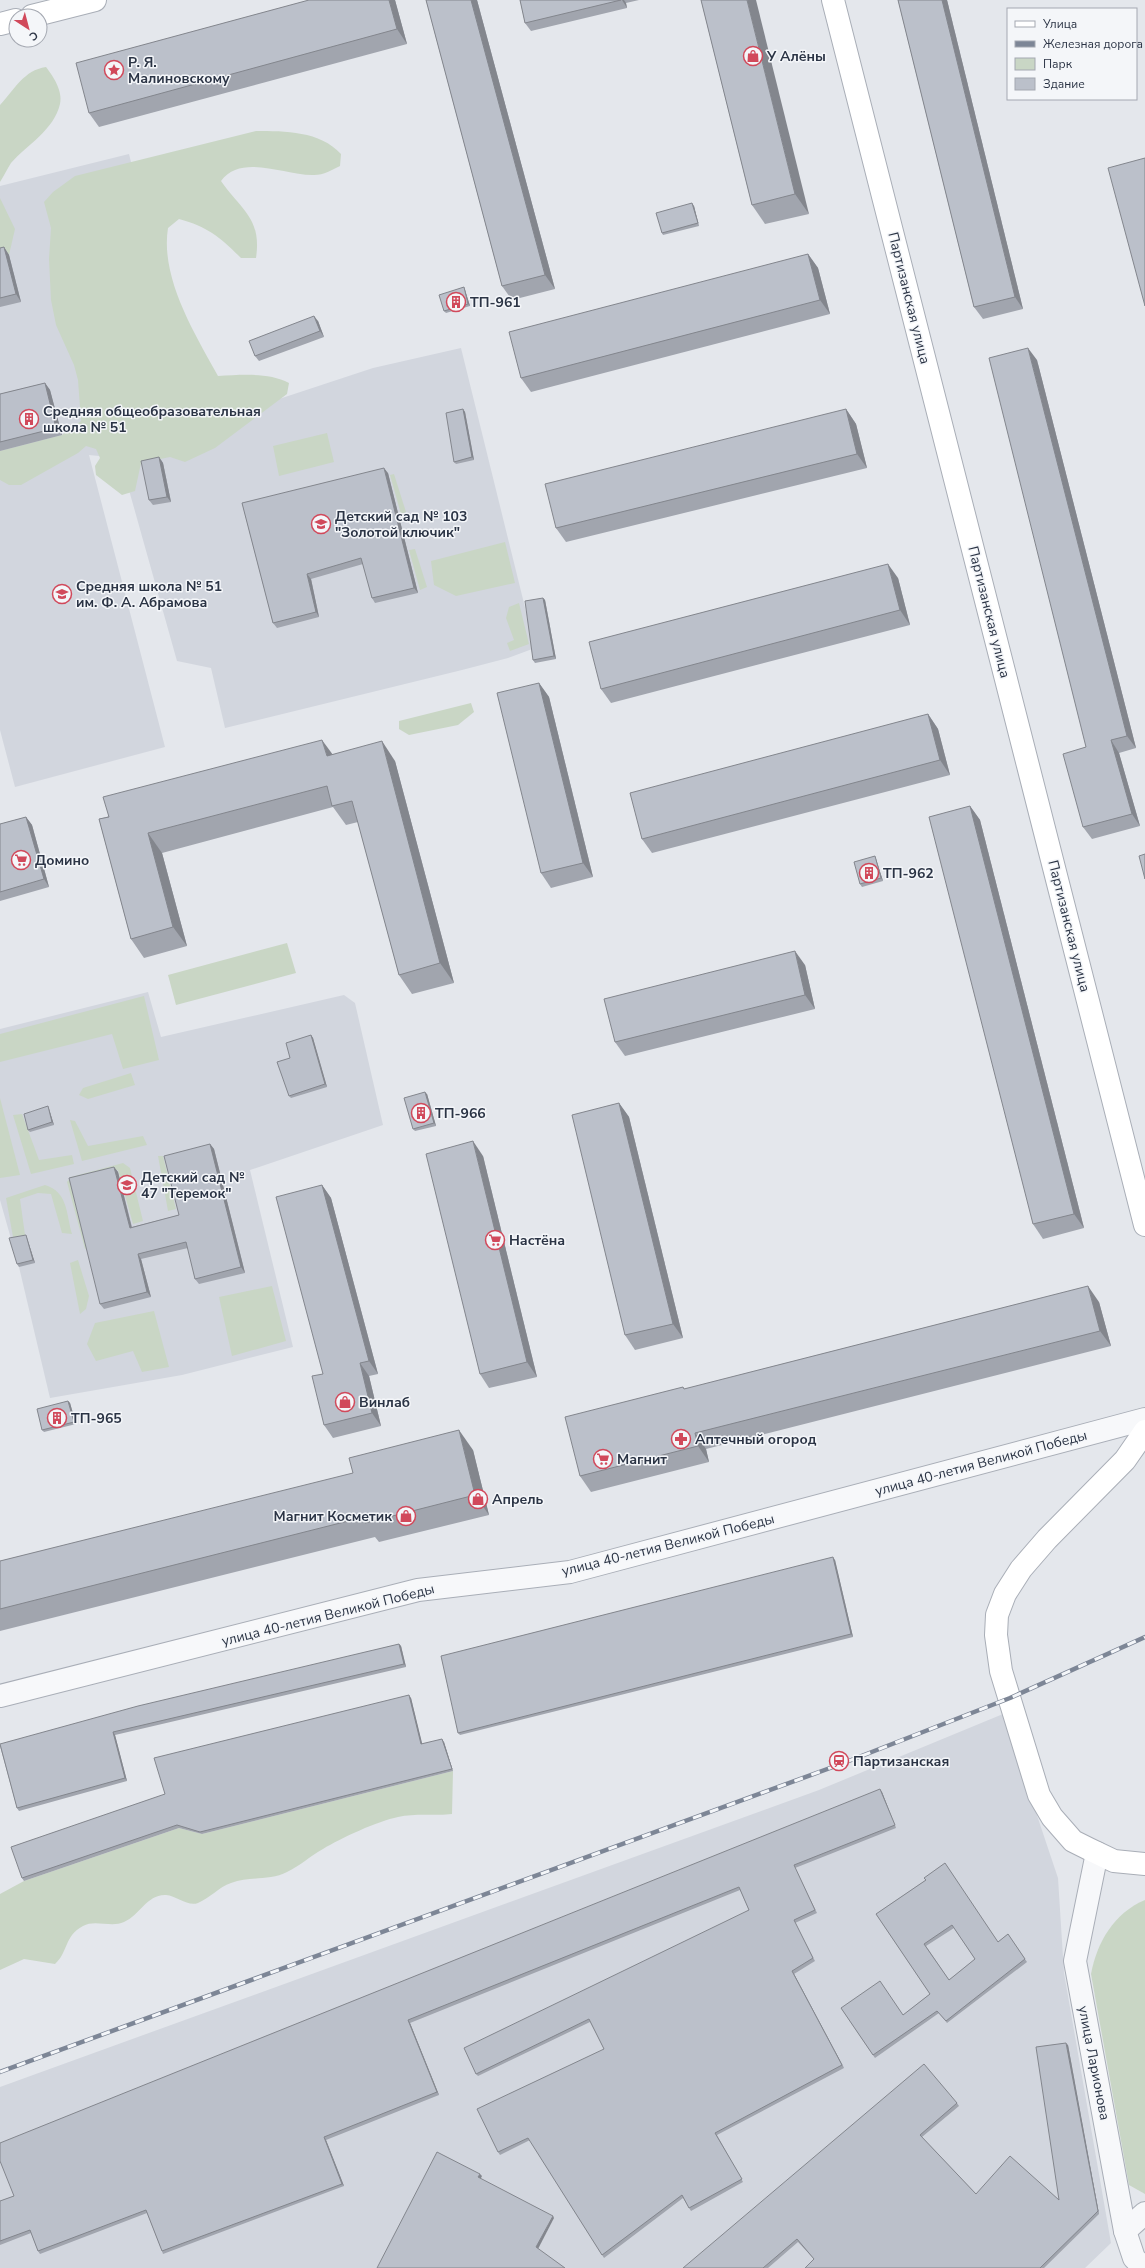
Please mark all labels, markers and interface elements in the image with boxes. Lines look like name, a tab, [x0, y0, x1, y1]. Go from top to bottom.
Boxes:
north arrow	[8, 8, 48, 48]
legend	[1007, 8, 1137, 100]
text: Улица	[1042, 16, 1077, 32]
text: С	[26, 27, 41, 44]
text: Железная дорога	[1043, 36, 1143, 52]
shop icon: У Алёны	[742, 45, 764, 67]
place label: У Алёны	[766, 47, 826, 66]
place label: Р. Я. Малиновскому	[128, 53, 230, 88]
text: Парк	[1043, 56, 1073, 72]
place icon: Р. Я. Малиновскому	[103, 59, 125, 81]
text: Здание	[1043, 76, 1085, 92]
street label: Партизанская улица	[883, 230, 935, 366]
building icon: ТП-961	[445, 291, 467, 313]
place label: ТП-961	[470, 293, 521, 312]
place label: Средняя общеобразовательная школа № 51	[43, 402, 261, 437]
building icon: Средняя общеобразовательная школа № 51	[18, 408, 40, 430]
place label: Детский сад № 103 "Золотой ключик"	[335, 507, 467, 542]
school or university icon: Детский сад № 103 "Золотой ключик"	[310, 513, 332, 535]
street label: Партизанская улица	[963, 544, 1015, 680]
place label: Средняя школа № 51 им. Ф. А. Абрамова	[76, 577, 222, 612]
school or university icon: Средняя школа № 51 им. Ф. А. Абрамова	[51, 583, 73, 605]
supermarket icon: Домино	[10, 849, 32, 871]
place label: Домино	[35, 851, 89, 870]
street label: Партизанская улица	[1043, 858, 1095, 994]
building icon: ТП-962	[858, 862, 880, 884]
place label: ТП-962	[883, 864, 934, 883]
building icon: ТП-966	[410, 1102, 432, 1124]
place label: ТП-966	[435, 1104, 486, 1123]
place label: Детский сад № 47 "Теремок"	[141, 1168, 245, 1203]
school or university icon: Детский сад № 47 "Теремок"	[116, 1174, 138, 1196]
supermarket icon: Настёна	[484, 1229, 506, 1251]
place label: Настёна	[509, 1231, 565, 1250]
shop icon: Винлаб	[334, 1391, 356, 1413]
place label: Винлаб	[359, 1393, 410, 1412]
building icon: ТП-965	[46, 1407, 68, 1429]
place label: ТП-965	[71, 1409, 122, 1428]
street label: улица 40-летия Великой Победы	[873, 1426, 1089, 1500]
pharmacy icon: Аптечный огород	[670, 1428, 692, 1450]
place label: Аптечный огород	[695, 1430, 817, 1449]
supermarket icon: Магнит	[592, 1448, 614, 1470]
place label: Магнит	[617, 1450, 667, 1469]
shop icon: Апрель	[467, 1488, 489, 1510]
place label: Апрель	[492, 1490, 544, 1509]
shop icon: Магнит Косметик	[395, 1505, 417, 1527]
place label: Магнит Косметик	[274, 1507, 392, 1526]
street label: улица 40-летия Великой Победы	[560, 1509, 776, 1581]
street label: улица 40-летия Великой Победы	[220, 1579, 436, 1651]
station icon: Партизанская	[828, 1750, 850, 1772]
place label: Партизанская	[853, 1752, 949, 1771]
street label: улица Ларионова	[1074, 2004, 1114, 2122]

